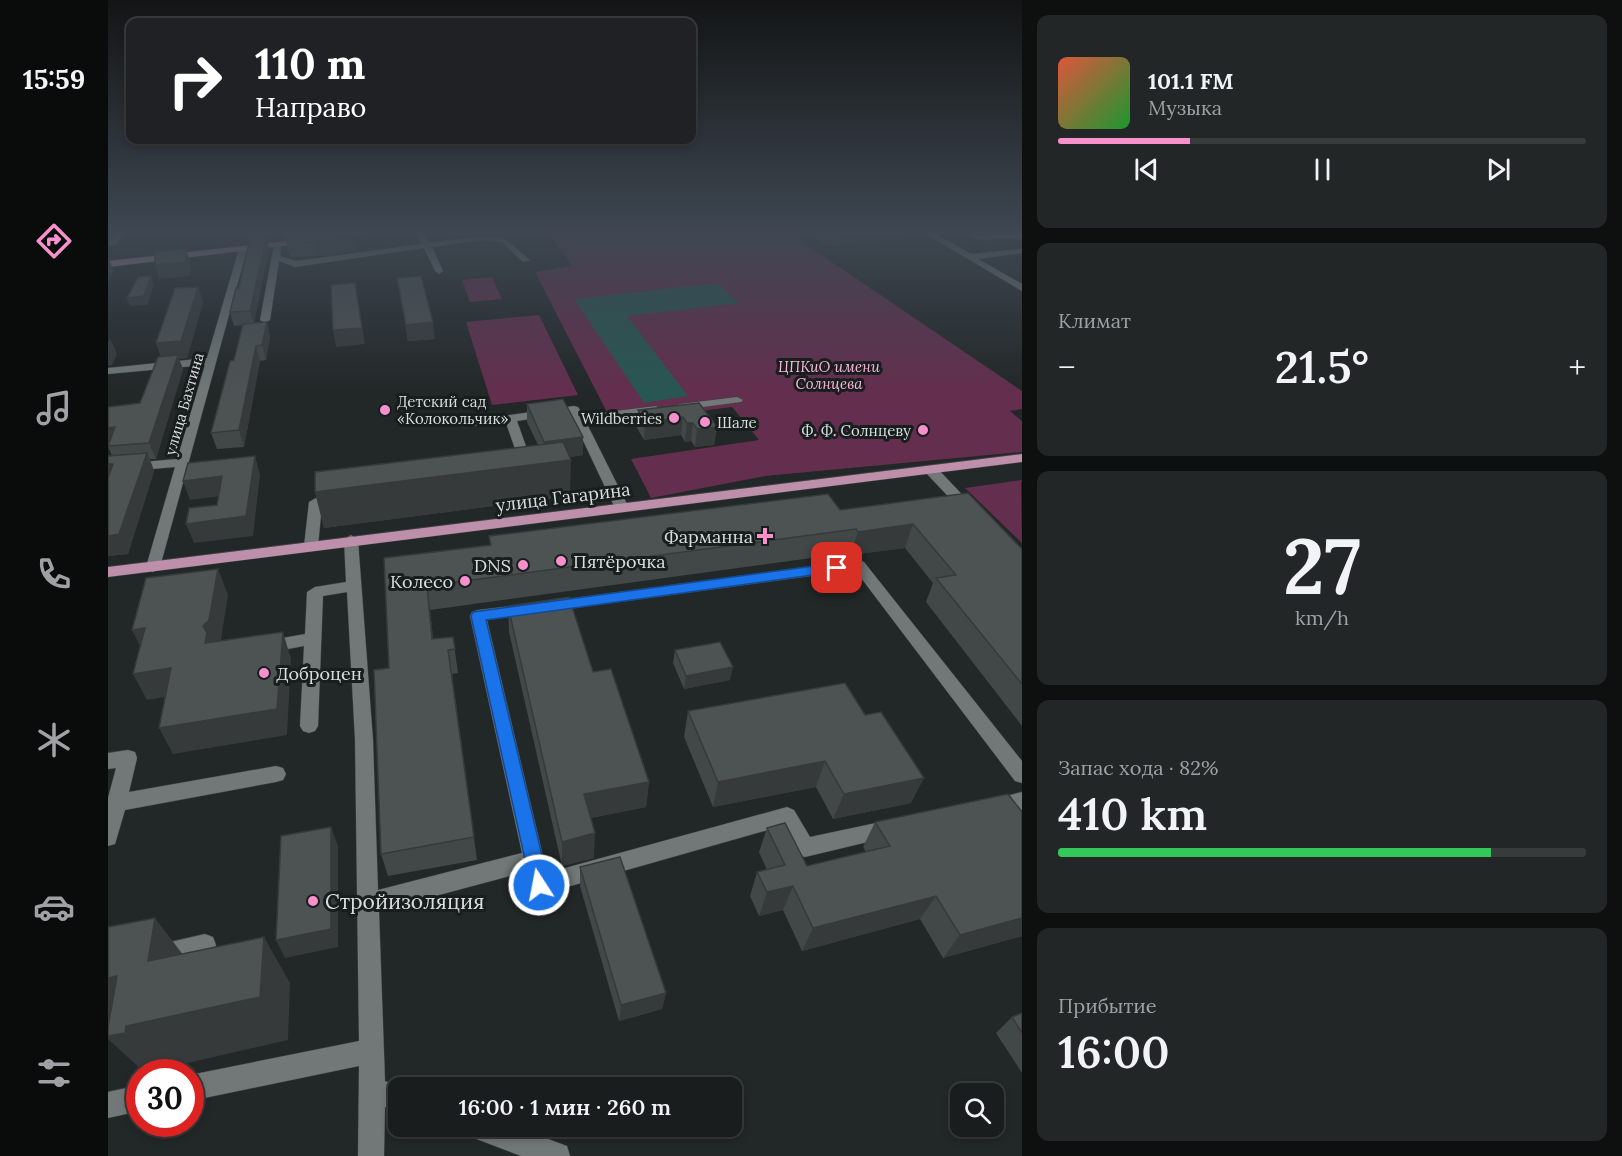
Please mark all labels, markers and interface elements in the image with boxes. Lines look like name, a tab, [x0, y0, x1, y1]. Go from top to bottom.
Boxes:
text: 110 m	[255, 37, 366, 91]
icon: right	[156, 42, 234, 120]
text: 15:59	[23, 62, 85, 96]
text: 101.1 FM	[1148, 67, 1234, 95]
text: Направо	[255, 90, 366, 124]
text: Музыка	[1148, 95, 1222, 120]
icon: previous	[1130, 153, 1163, 186]
icon: pause	[1306, 153, 1339, 186]
icon: next	[1482, 153, 1515, 186]
icon: directions	[33, 220, 75, 262]
text: Климат	[1058, 308, 1131, 333]
text: 21.5°	[1275, 338, 1369, 395]
text: −	[1058, 346, 1076, 388]
text: +	[1569, 346, 1586, 388]
street label: улица Бахтина	[160, 350, 208, 458]
park label: ЦПКиО имени Солнцева	[778, 357, 880, 393]
icon: music	[33, 387, 75, 429]
place label: Детский сад «Колокольчик»	[397, 392, 508, 428]
marker: Детский сад «Колокольчик»	[378, 403, 392, 417]
place label: Wildberries	[581, 409, 662, 428]
marker: Wildberries	[667, 411, 681, 425]
place label: Шале	[717, 413, 757, 432]
marker: Шале	[698, 415, 712, 429]
place label: Ф. Ф. Солнцеву	[801, 421, 911, 440]
marker: Ф. Ф. Солнцеву	[916, 423, 930, 437]
street label: улица Гагарина	[494, 477, 632, 517]
text: 27	[1283, 516, 1361, 615]
place label: Фарманна	[664, 525, 753, 548]
marker: Фарманна	[758, 529, 772, 543]
pin	[811, 542, 862, 593]
place label: Пятёрочка	[573, 550, 665, 573]
icon: arrive	[820, 551, 853, 584]
icon: phone	[33, 553, 75, 595]
place label: DNS	[474, 554, 511, 577]
marker: Пятёрочка	[554, 554, 568, 568]
marker: DNS	[516, 558, 530, 572]
place label: Колесо	[390, 570, 453, 593]
marker: Колесо	[458, 574, 472, 588]
text: km/h	[1295, 605, 1349, 630]
place label: Доброцен	[276, 662, 362, 685]
marker: Доброцен	[257, 666, 271, 680]
icon: climate	[33, 719, 75, 761]
text: Запас хода · 82%	[1058, 755, 1218, 780]
text: 410 km	[1058, 785, 1207, 842]
position arrow	[507, 853, 571, 917]
icon: car	[33, 886, 75, 928]
place label: Стройизоляция	[325, 888, 484, 915]
marker: Стройизоляция	[306, 894, 320, 908]
text: Прибытие	[1058, 993, 1157, 1018]
text: 16:00	[1058, 1023, 1170, 1080]
icon: filters	[33, 1052, 75, 1094]
speed limit sign: 30	[126, 1059, 204, 1137]
map controls	[950, 1083, 1004, 1137]
button: search	[950, 1083, 1004, 1137]
text: 16:00 · 1 мин · 260 m	[459, 1093, 671, 1121]

